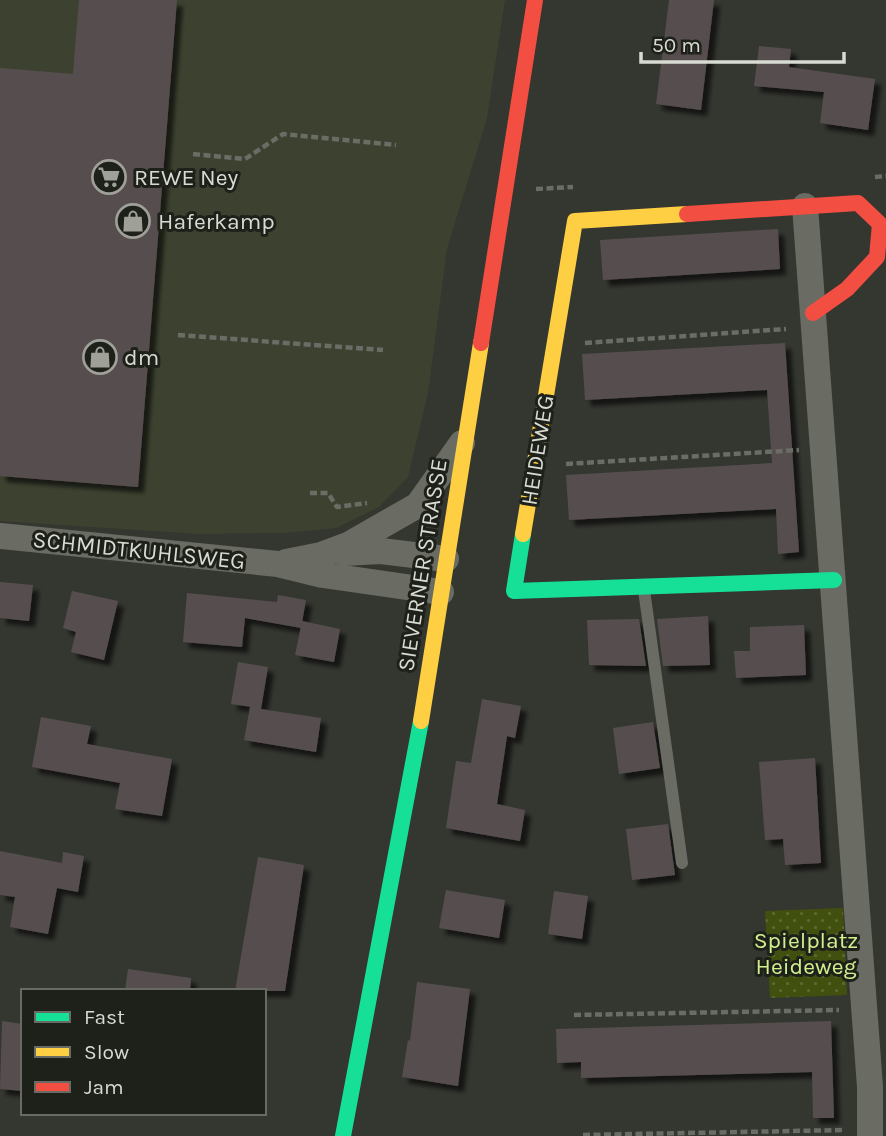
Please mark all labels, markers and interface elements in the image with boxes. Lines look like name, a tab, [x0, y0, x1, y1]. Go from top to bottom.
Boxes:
scale bar	[641, 21, 844, 65]
text: 50 m	[652, 33, 701, 57]
supermarket icon: REWE Ney	[90, 158, 128, 196]
place label: REWE Ney	[134, 164, 239, 191]
shop icon: Haferkamp	[114, 202, 152, 240]
place label: Haferkamp	[158, 208, 275, 235]
shop icon: dm	[81, 338, 119, 376]
place label: dm	[124, 344, 159, 371]
street label: HEIDEWEG	[515, 393, 560, 507]
street label: SIEVERNER STRASSE	[392, 457, 453, 673]
street label: SCHMIDTKUHLSWEG	[31, 526, 246, 575]
park label: Spielplatz Heideweg	[754, 927, 858, 980]
legend	[21, 989, 266, 1115]
text: Fast	[84, 1005, 125, 1029]
text: Slow	[84, 1040, 129, 1064]
text: Jam	[84, 1075, 124, 1099]

